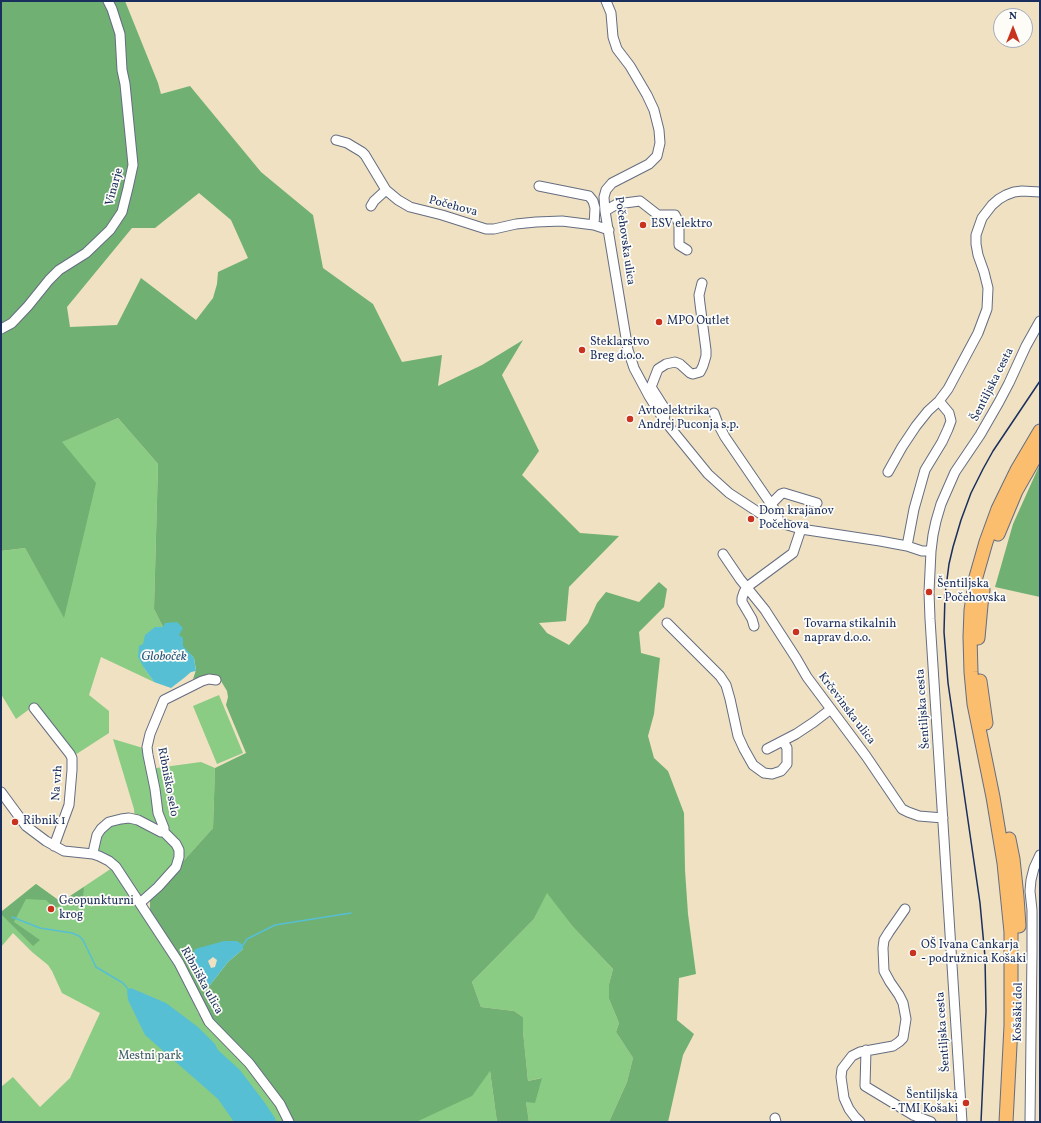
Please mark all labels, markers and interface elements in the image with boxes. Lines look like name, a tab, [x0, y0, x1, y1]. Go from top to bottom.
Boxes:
north arrow	[993, 8, 1033, 48]
text: N	[1009, 9, 1017, 24]
street label: Vinarje	[103, 167, 127, 207]
street label: Počehova	[427, 194, 479, 220]
street label: Počehovska ulica	[611, 196, 637, 286]
place label: ESV elektro	[651, 218, 712, 232]
marker: ESV elektro	[638, 220, 648, 230]
place label: MPO Outlet	[667, 315, 730, 329]
marker: MPO Outlet	[654, 317, 664, 327]
place label: Steklarstvo Breg d.o.o.	[590, 336, 649, 364]
marker: Steklarstvo Breg d.o.o.	[577, 345, 587, 355]
street label: Šentiljska cesta	[968, 346, 1018, 424]
place label: Avtoelektrika Andrej Puconja s.p.	[638, 405, 739, 433]
marker: Avtoelektrika Andrej Puconja s.p.	[625, 414, 635, 424]
place label: Dom krajanov Počehova	[759, 505, 834, 533]
marker: Dom krajanov Počehova	[746, 514, 756, 524]
place label: Šentiljska - Počehovska	[937, 578, 1006, 606]
marker: Šentiljska - Počehovska	[924, 587, 934, 597]
place label: Tovarna stikalnih naprav d.o.o.	[804, 618, 896, 646]
marker: Tovarna stikalnih naprav d.o.o.	[791, 627, 801, 637]
water label: Globoček	[141, 650, 187, 666]
street label: Šentiljska cesta	[914, 668, 934, 750]
street label: Krčevinska ulica	[814, 670, 878, 748]
street label: Ribniško selo	[153, 746, 181, 818]
street label: Na vrh	[50, 765, 66, 801]
place label: Ribnik 1	[23, 815, 66, 829]
marker: Ribnik 1	[10, 817, 20, 827]
place label: Geopunkturni krog	[59, 895, 134, 923]
marker: Geopunkturni krog	[46, 904, 56, 914]
place label: OŠ Ivana Cankarja - podružnica Košaki	[921, 939, 1026, 967]
street label: Ribniška ulica	[177, 945, 225, 1017]
marker: OŠ Ivana Cankarja - podružnica Košaki	[908, 948, 918, 958]
street label: Košaški dol	[1011, 982, 1027, 1042]
street label: Šentiljska cesta	[934, 991, 954, 1073]
park label: Mestni park	[118, 1050, 182, 1064]
place label: Šentiljska - TMI Košaki	[891, 1089, 958, 1117]
marker: Šentiljska - TMI Košaki	[961, 1098, 971, 1108]

